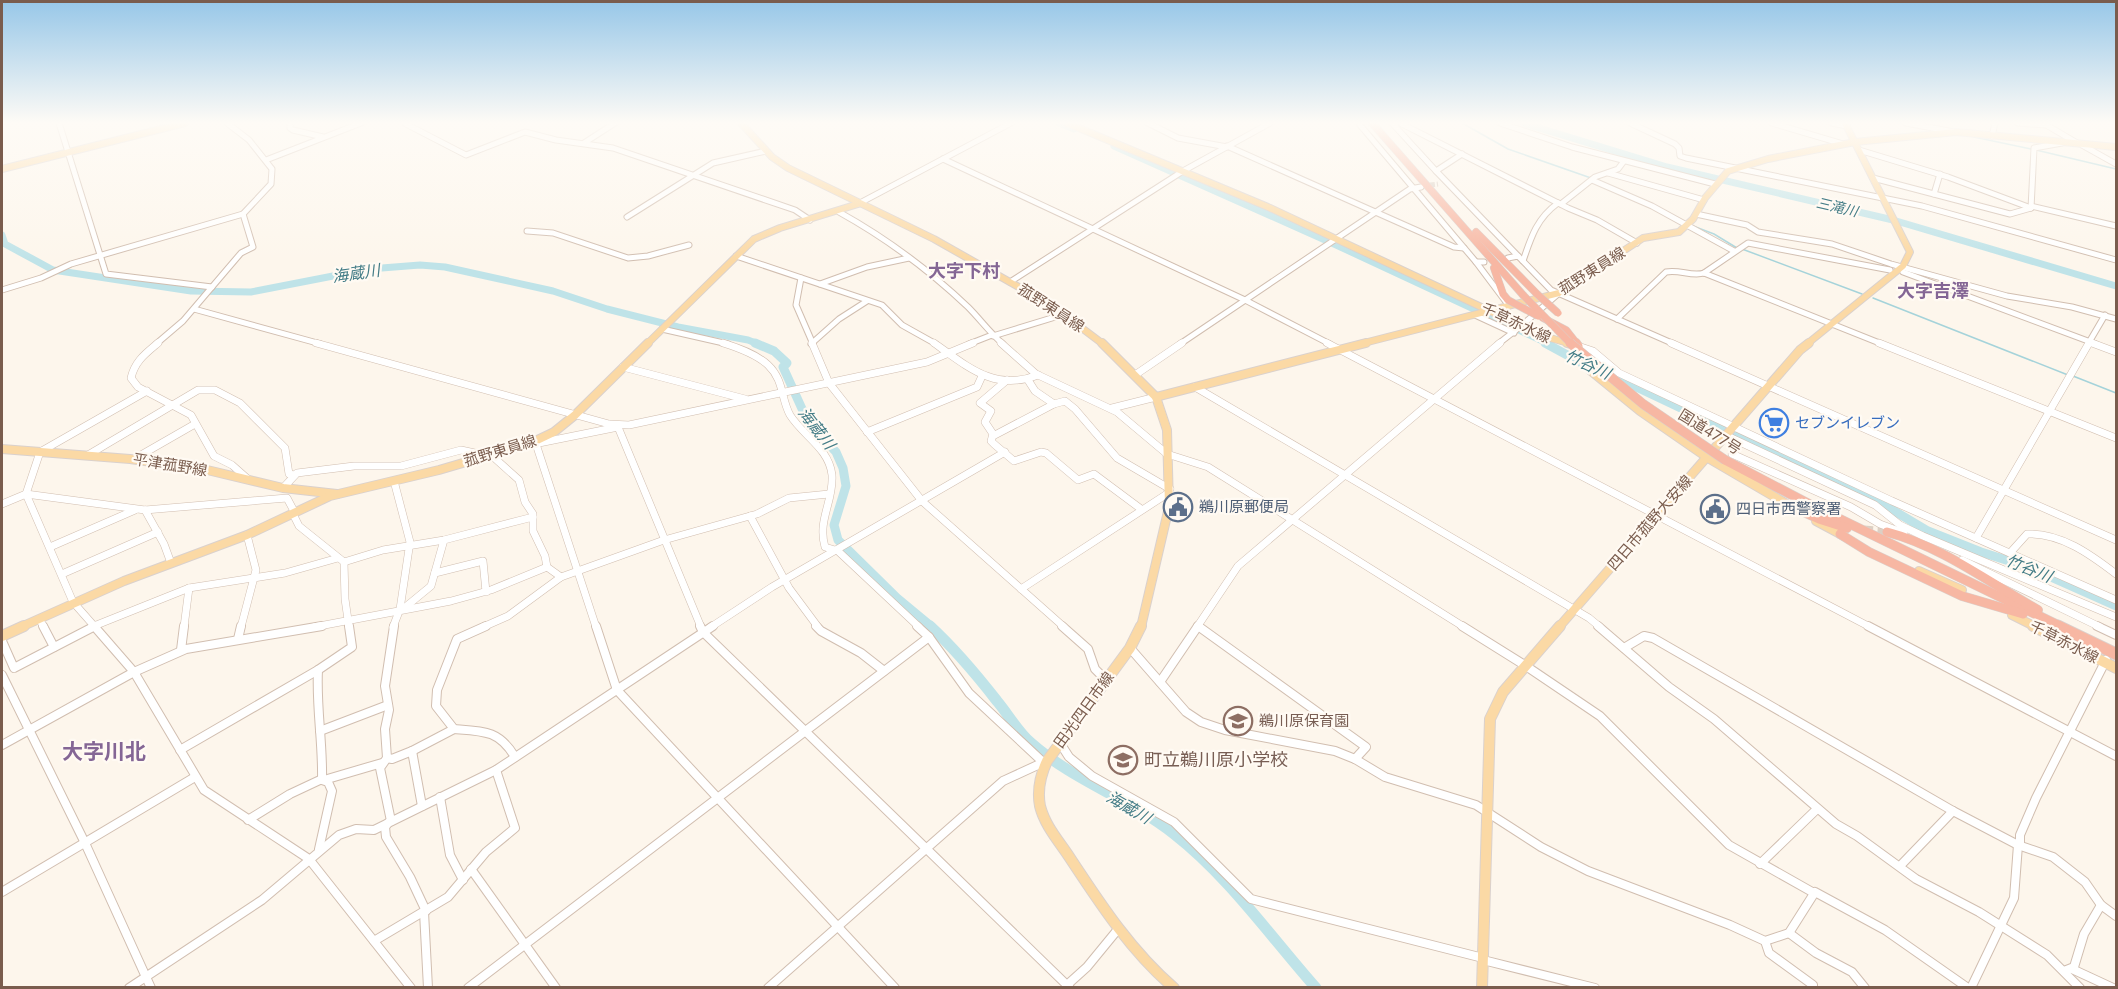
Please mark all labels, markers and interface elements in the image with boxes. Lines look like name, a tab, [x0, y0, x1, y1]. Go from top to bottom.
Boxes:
water label: 三滝川	[1815, 193, 1862, 221]
street label: 菰野東員線	[1554, 242, 1629, 299]
water label: 海蔵川	[331, 258, 383, 287]
district label: 大字下村	[928, 258, 1000, 282]
street label: 菰野東員線	[1015, 278, 1088, 336]
district label: 大字吉澤	[1897, 278, 1969, 302]
street label: 千草赤水線	[1478, 297, 1555, 347]
water label: 竹谷川	[1562, 344, 1616, 385]
water label: 海蔵川	[794, 402, 842, 455]
street label: 国道477号	[1675, 404, 1746, 458]
supermarket icon: セブンイレブン	[1758, 407, 1790, 439]
place label: セブンイレブン	[1795, 412, 1900, 432]
street label: 菰野東員線	[461, 430, 539, 471]
street label: 平津菰野線	[132, 448, 209, 480]
street label: 四日市菰野大安線	[1602, 470, 1696, 574]
public building icon: 鵜川原郵便局	[1162, 491, 1194, 523]
public building icon: 四日市西警察署	[1699, 493, 1731, 525]
place label: 鵜川原郵便局	[1199, 496, 1289, 516]
place label: 四日市西警察署	[1736, 498, 1841, 518]
water label: 竹谷川	[2003, 549, 2057, 588]
street label: 千草赤水線	[2026, 615, 2102, 667]
street label: 田光四日市線	[1049, 667, 1118, 752]
school or university icon: 鵜川原保育園	[1222, 705, 1254, 737]
place label: 鵜川原保育園	[1259, 710, 1349, 730]
district label: 大字川北	[62, 737, 146, 765]
school or university icon: 町立鵜川原小学校	[1107, 744, 1139, 776]
place label: 町立鵜川原小学校	[1144, 747, 1288, 771]
water label: 海蔵川	[1103, 785, 1157, 830]

